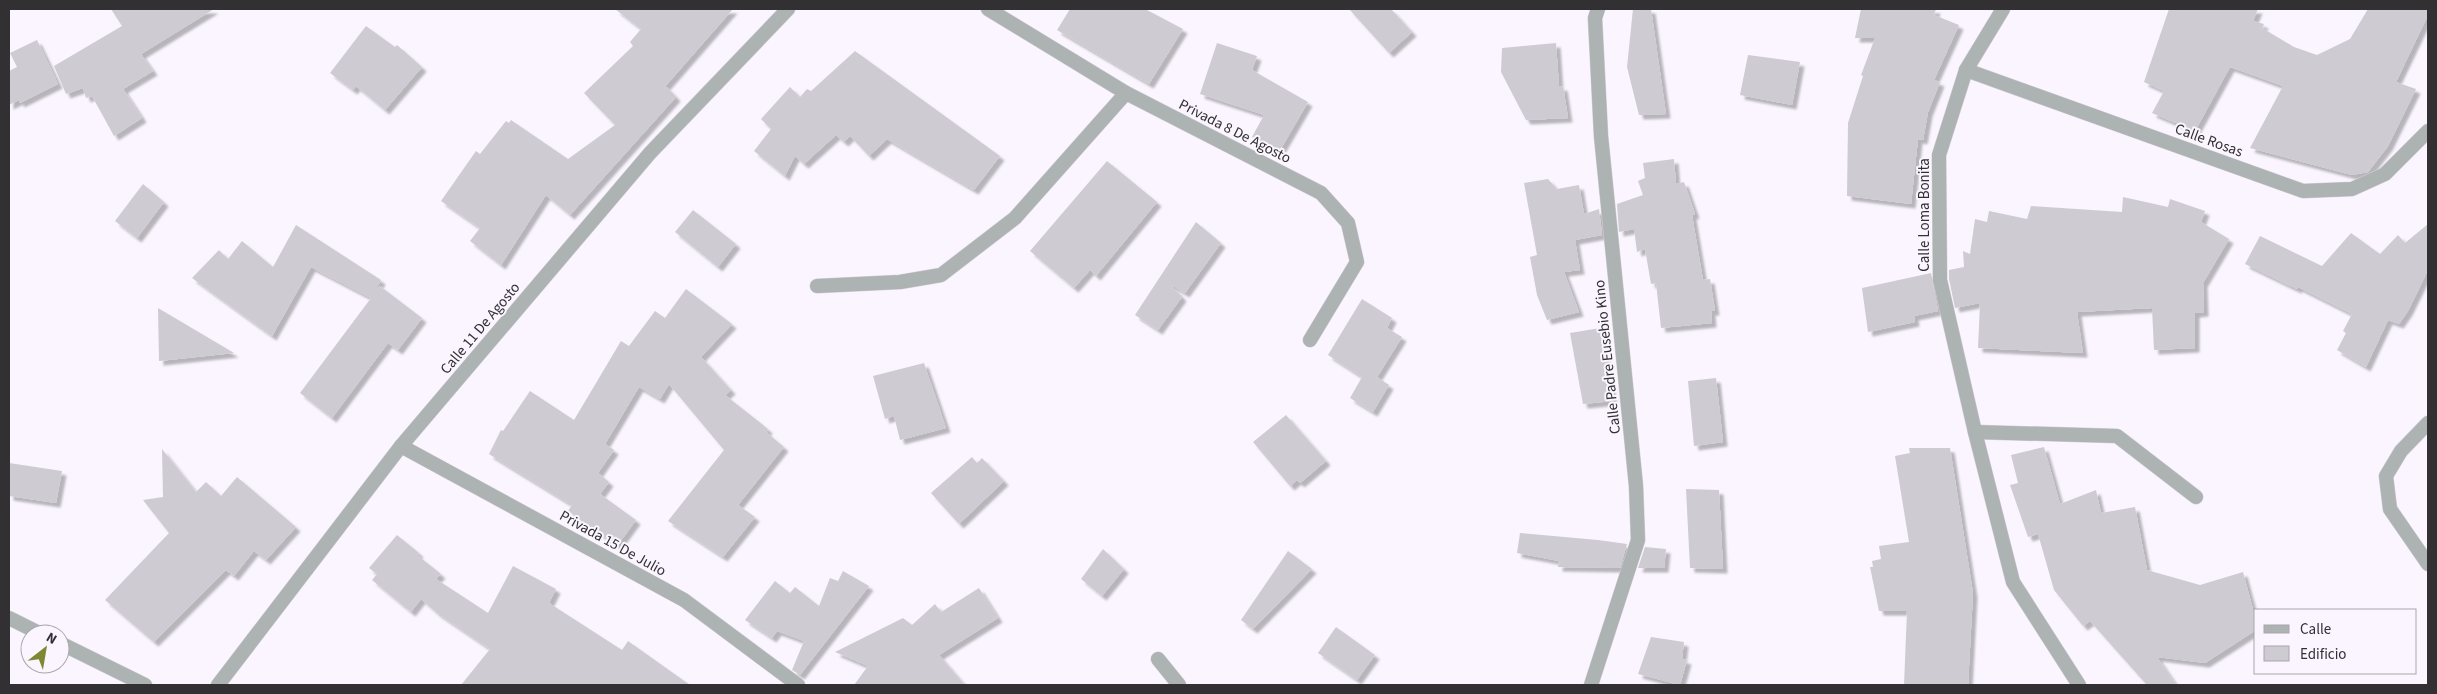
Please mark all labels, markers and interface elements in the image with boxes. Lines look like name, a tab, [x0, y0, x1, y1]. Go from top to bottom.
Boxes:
street label: Privada 8 De Agosto	[1175, 94, 1294, 169]
street label: Calle Rosas	[2172, 118, 2246, 162]
street label: Calle Loma Bonita	[1914, 158, 1935, 272]
street label: Calle 11 De Agosto	[436, 278, 525, 379]
street label: Calle Padre Eusebio Kino	[1589, 279, 1626, 435]
street label: Privada 15 De Julio	[556, 505, 670, 581]
legend	[2254, 609, 2417, 674]
text: Calle	[2300, 619, 2331, 640]
north arrow	[20, 624, 70, 674]
text: N	[42, 628, 60, 650]
text: Edificio	[2300, 644, 2347, 665]

